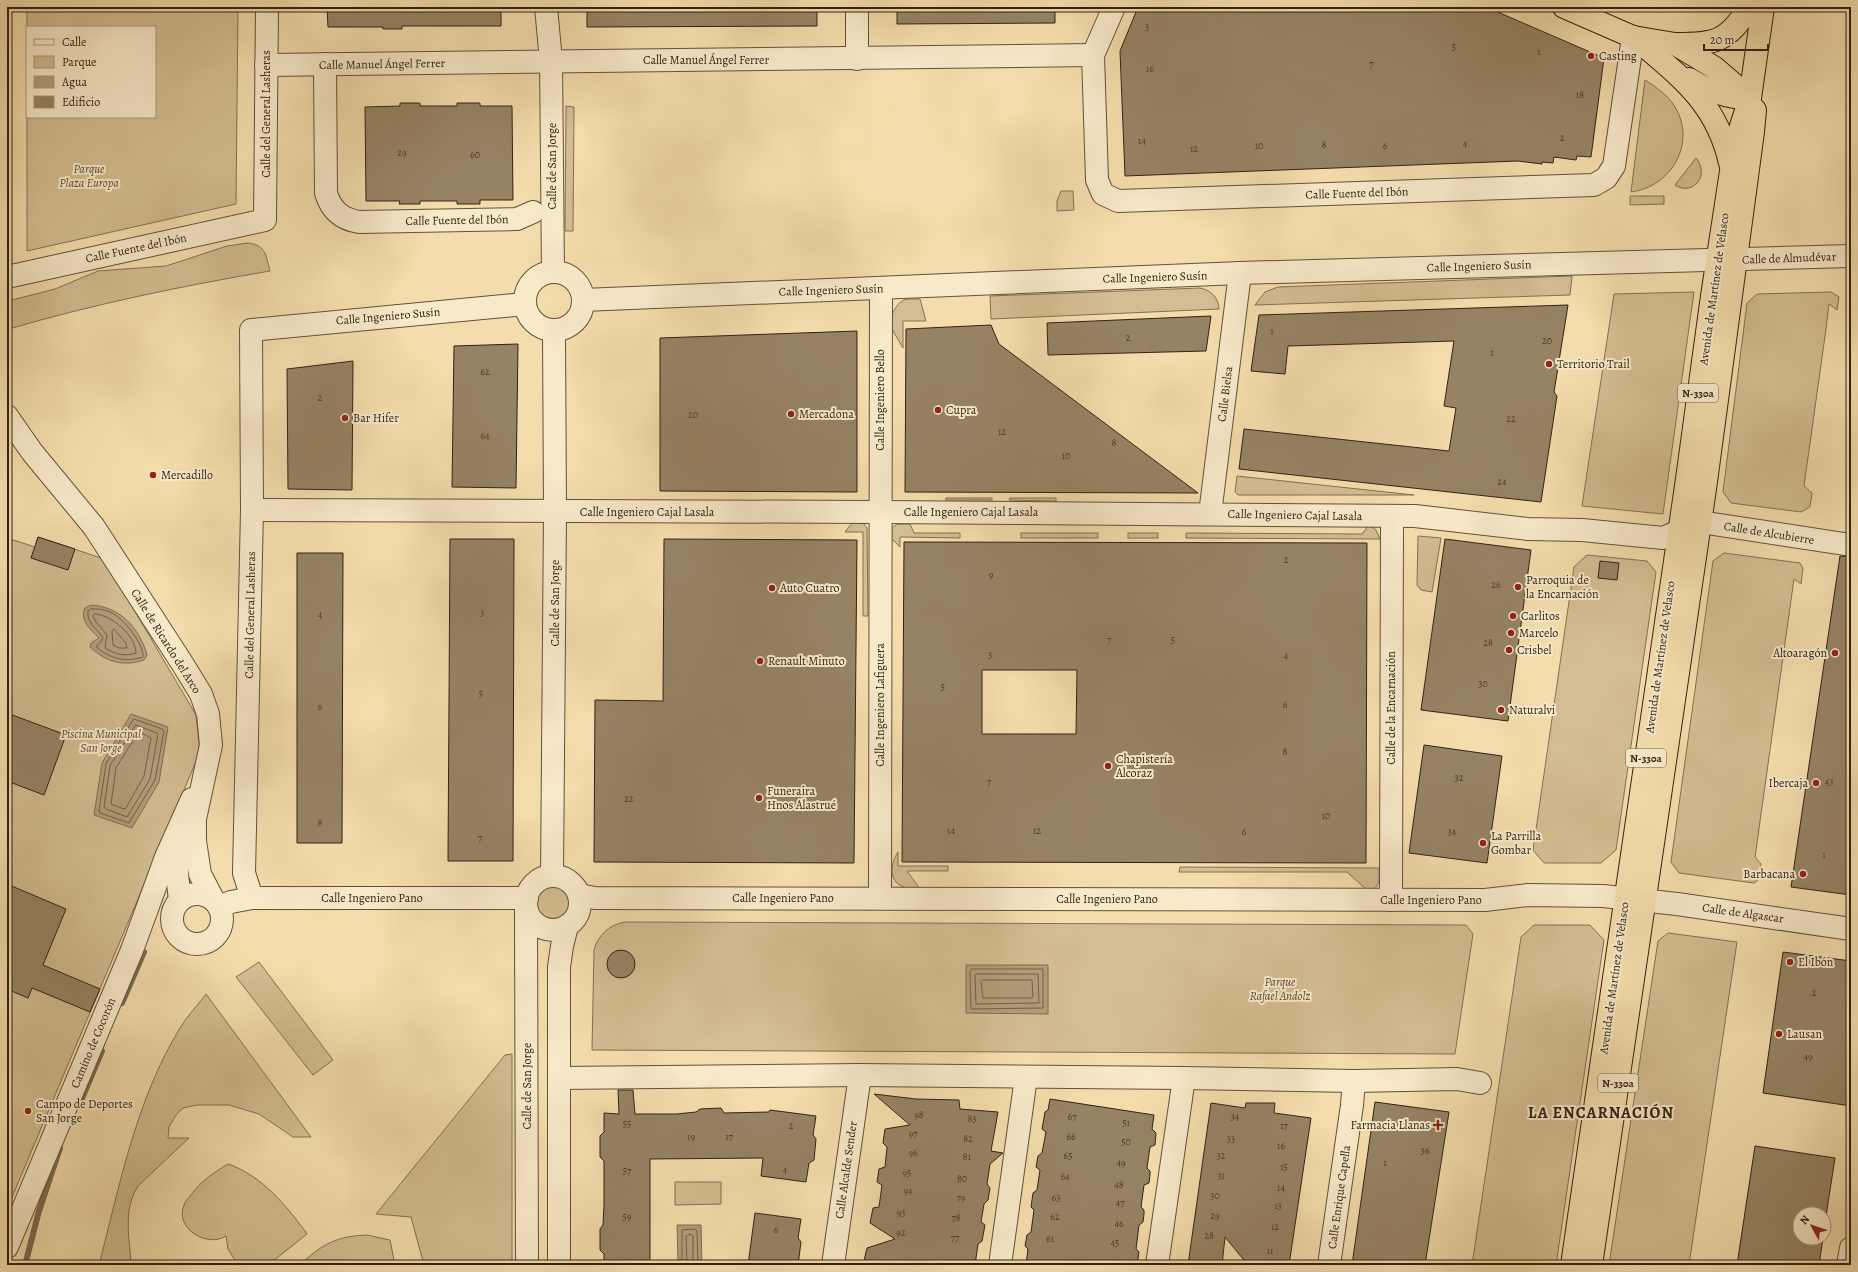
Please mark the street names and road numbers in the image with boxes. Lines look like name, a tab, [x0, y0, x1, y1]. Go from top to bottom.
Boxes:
street label: Calle del General Lasheras	[258, 50, 274, 178]
street label: Calle Manuel Ángel Ferrer	[643, 52, 769, 68]
street label: Calle Manuel Ángel Ferrer	[319, 55, 446, 73]
street label: Calle de San Jorge	[544, 123, 560, 209]
street label: Calle Fuente del Ibón	[1305, 183, 1409, 203]
street label: Calle Fuente del Ibón	[405, 211, 509, 229]
street label: Avenida de Martínez de Velasco	[1695, 212, 1733, 367]
street label: Calle Fuente del Ibón	[84, 229, 189, 267]
street label: Calle de Almudévar	[1742, 248, 1837, 268]
street label: Calle Ingeniero Susín	[1426, 256, 1532, 276]
street label: Calle Ingeniero Susín	[1102, 267, 1208, 287]
street label: Calle Ingeniero Susín	[778, 280, 884, 300]
street label: Calle Ingeniero Susín	[335, 303, 441, 329]
street label: Calle Ingeniero Bello	[872, 349, 888, 451]
street label: Calle Bielsa	[1214, 365, 1236, 423]
road number: N-330a	[1678, 384, 1718, 402]
street label: Calle Ingeniero Cajal Lasala	[580, 504, 715, 520]
street label: Calle Ingeniero Cajal Lasala	[904, 504, 1039, 520]
street label: Calle Ingeniero Cajal Lasala	[1228, 506, 1363, 524]
street label: Calle de Alcubierre	[1723, 518, 1815, 548]
street label: Calle del General Lasheras	[241, 551, 259, 679]
street label: Calle de San Jorge	[547, 560, 563, 646]
street label: Avenida de Martínez de Velasco	[1641, 580, 1679, 735]
street label: Calle de Ricardo del Arco	[127, 586, 205, 696]
street label: Calle Ingeniero Lafiguera	[872, 643, 888, 767]
street label: Calle de la Encarnación	[1383, 651, 1399, 765]
road number: N-330a	[1626, 749, 1666, 767]
street label: Calle Ingeniero Pano	[321, 890, 423, 906]
street label: Calle Ingeniero Pano	[732, 890, 834, 906]
street label: Calle Ingeniero Pano	[1056, 891, 1158, 907]
street label: Calle Ingeniero Pano	[1380, 892, 1482, 908]
street label: Calle de Algascar	[1701, 899, 1785, 927]
street label: Avenida de Martínez de Velasco	[1595, 901, 1633, 1056]
street label: Camino de Cocorón	[67, 995, 119, 1091]
street label: Calle de San Jorge	[519, 1043, 535, 1129]
road number: N-330a	[1598, 1074, 1638, 1092]
street label: Calle Alcalde Sender	[831, 1120, 861, 1220]
street label: Calle Enrique Capella	[1324, 1144, 1354, 1250]

